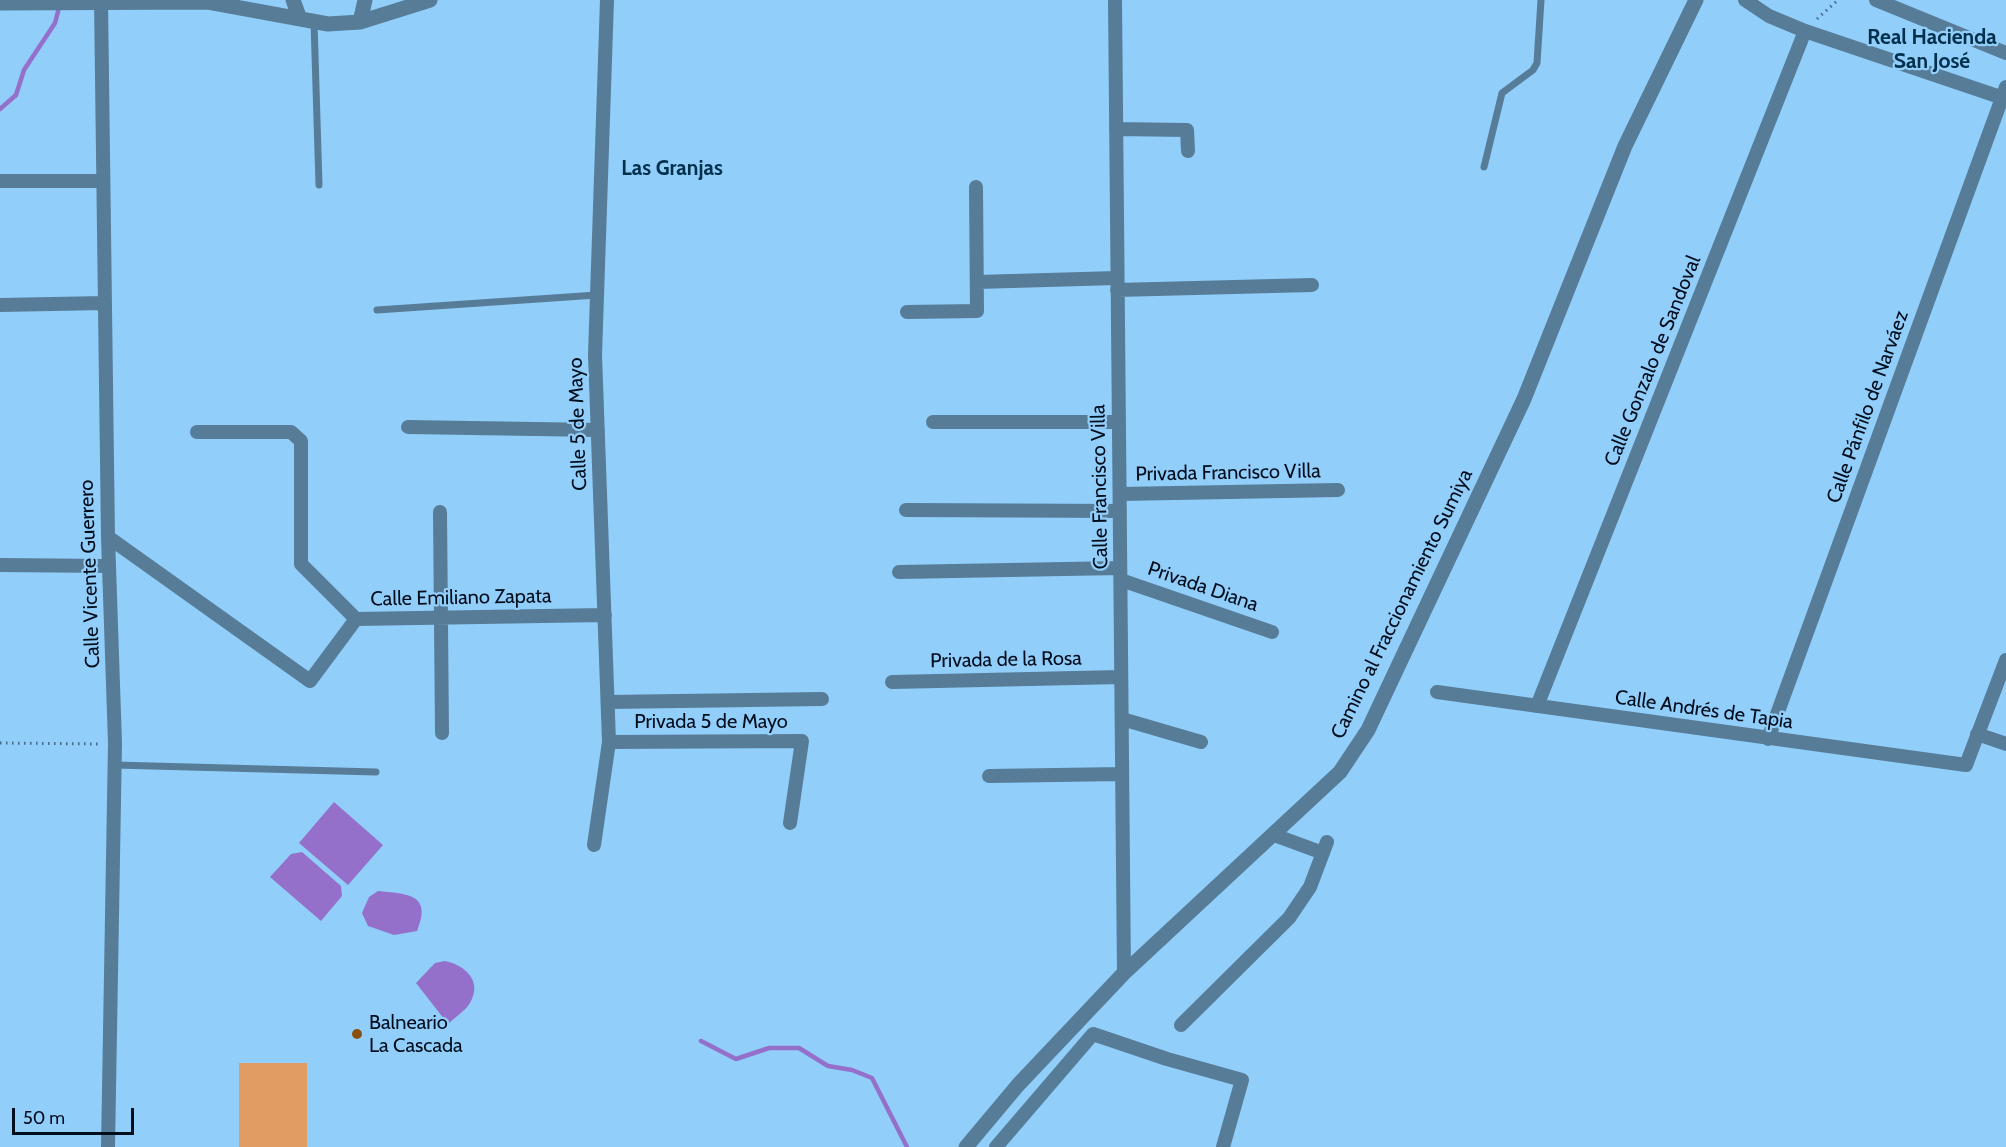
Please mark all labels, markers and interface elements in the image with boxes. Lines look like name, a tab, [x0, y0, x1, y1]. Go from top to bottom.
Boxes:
district label: Real Hacienda San José	[1867, 25, 1997, 75]
district label: Las Granjas	[621, 156, 723, 182]
street label: Calle Gonzalo de Sandoval	[1600, 252, 1706, 470]
street label: Calle Pánfilo de Narváez	[1822, 307, 1914, 507]
street label: Calle 5 de Mayo	[564, 357, 592, 491]
street label: Calle Francisco Villa	[1087, 404, 1113, 570]
street label: Privada Francisco Villa	[1135, 459, 1321, 487]
street label: Camino al Fraccionamiento Sumiya	[1326, 465, 1478, 743]
street label: Calle Vicente Guerrero	[75, 479, 105, 669]
street label: Privada Diana	[1145, 557, 1261, 617]
street label: Calle Emiliano Zapata	[370, 584, 552, 612]
street label: Privada de la Rosa	[930, 647, 1082, 673]
street label: Calle Andrés de Tapia	[1613, 686, 1795, 734]
street label: Privada 5 de Mayo	[634, 710, 788, 734]
place label: Balneario La Cascada	[369, 1011, 463, 1058]
marker: Balneario La Cascada	[350, 1027, 364, 1041]
scale bar	[15, 1096, 136, 1134]
text: 50 m	[23, 1107, 65, 1129]

